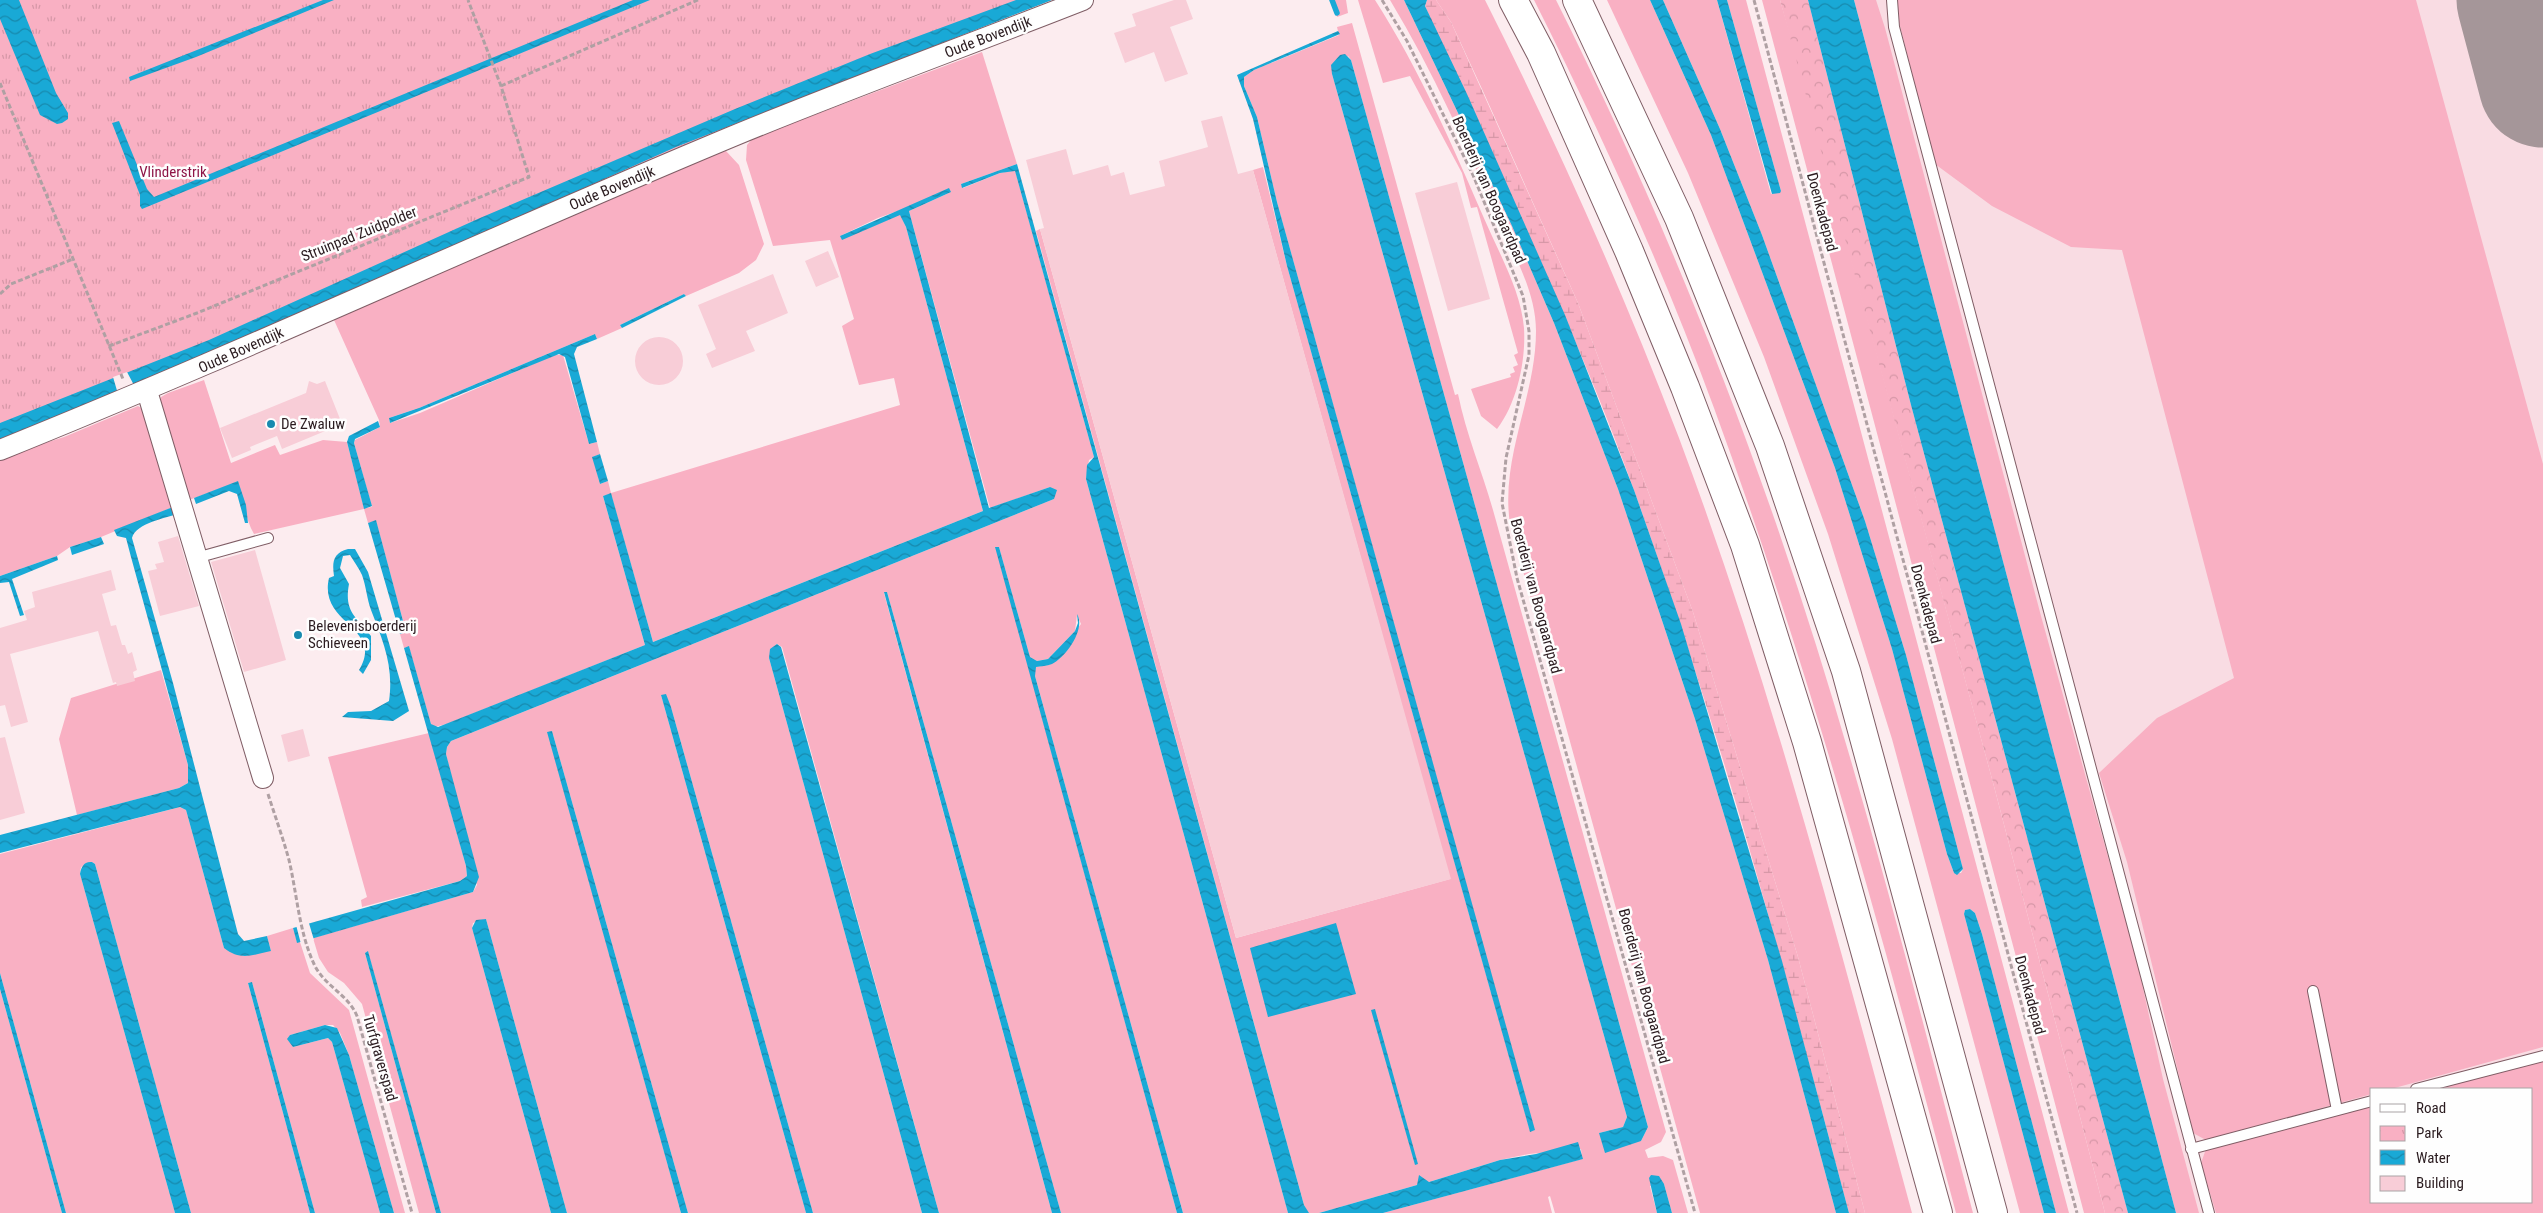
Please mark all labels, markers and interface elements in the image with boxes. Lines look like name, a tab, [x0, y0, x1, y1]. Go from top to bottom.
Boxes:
street label: Oude Bovendijk	[942, 12, 1034, 62]
street label: Boerderij van Boogaardpad	[1448, 113, 1530, 267]
street label: Oude Bovendijk	[566, 162, 658, 214]
park label: Vlinderstrik	[139, 163, 207, 181]
street label: Doenkadepad	[1803, 171, 1841, 253]
street label: Struinpad Zuidpolder	[298, 202, 420, 265]
street label: Oude Bovendijk	[196, 323, 287, 377]
place label: De Zwaluw	[281, 415, 345, 433]
marker: De Zwaluw	[265, 418, 277, 430]
street label: Boerderij van Boogaardpad	[1507, 517, 1565, 675]
street label: Doenkadepad	[1907, 563, 1945, 645]
place label: Belevenisboerderij Schieveen	[308, 617, 417, 652]
marker: Belevenisboerderij Schieveen	[292, 629, 304, 641]
street label: Boerderij van Boogaardpad	[1615, 907, 1673, 1065]
street label: Doenkadepad	[2011, 954, 2049, 1036]
street label: Turfgraverspad	[359, 1013, 401, 1103]
legend	[2370, 1088, 2533, 1203]
text: Road	[2416, 1099, 2446, 1117]
text: Park	[2416, 1124, 2443, 1142]
text: Water	[2416, 1149, 2451, 1167]
text: Building	[2416, 1174, 2464, 1192]

